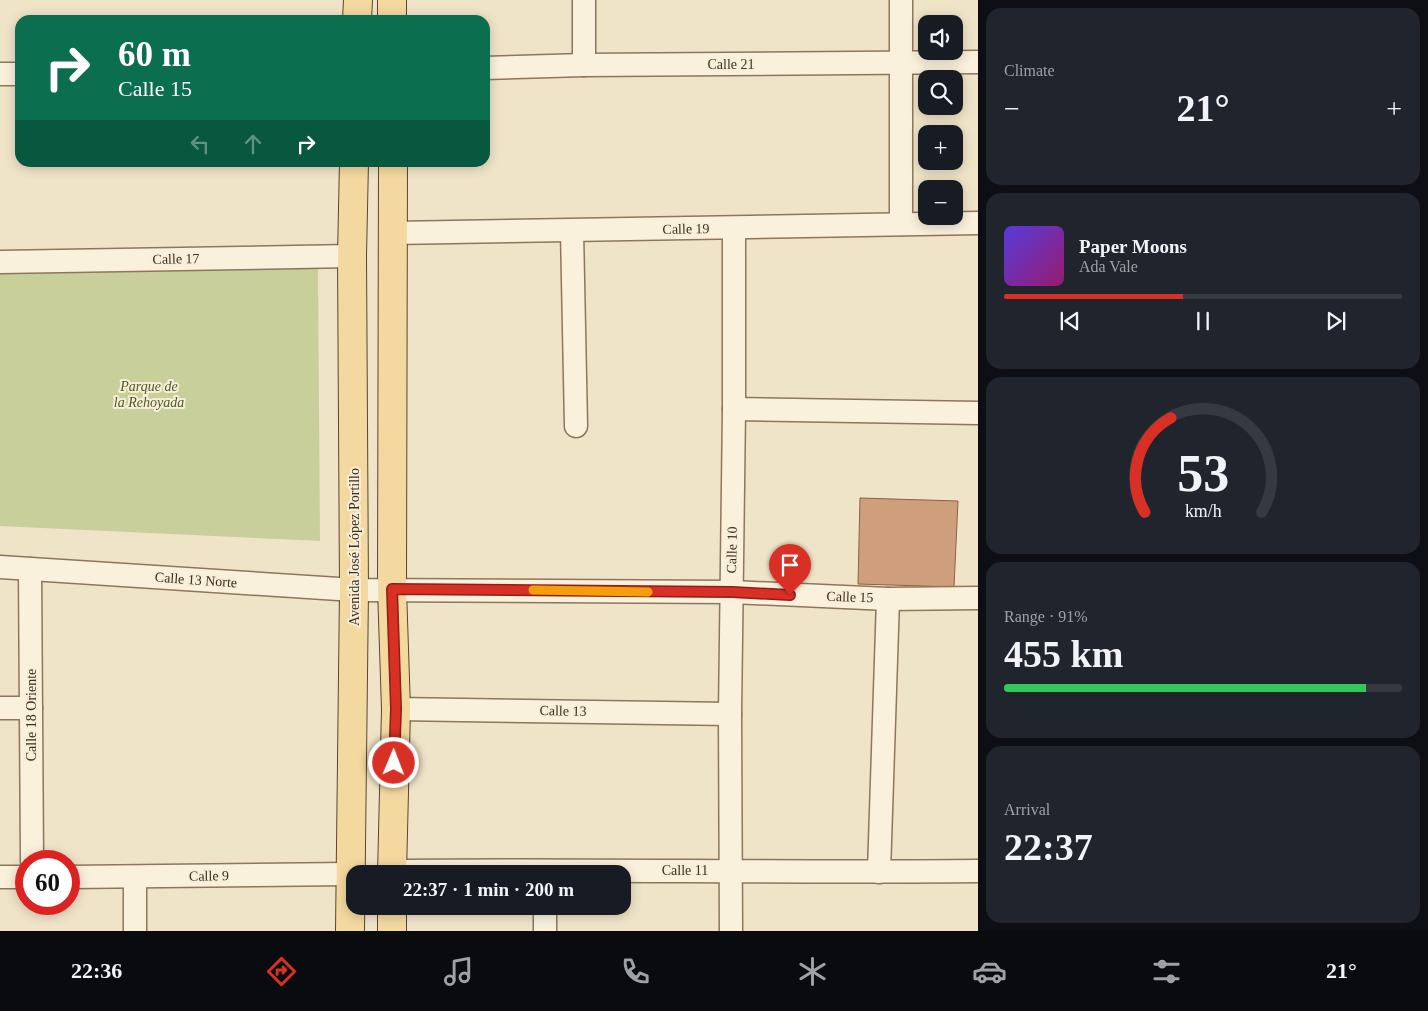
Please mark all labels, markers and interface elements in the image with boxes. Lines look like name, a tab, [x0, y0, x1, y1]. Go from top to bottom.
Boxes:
map controls	[918, 15, 963, 225]
button: sound	[918, 15, 963, 60]
icon: right	[35, 35, 100, 100]
text: 60 m	[118, 35, 191, 74]
street label: Calle 21	[707, 57, 755, 72]
text: Climate	[1004, 62, 1055, 79]
button: search	[918, 70, 963, 115]
text: Calle 15	[118, 76, 192, 101]
text: 21°	[1176, 87, 1230, 129]
text: −	[1004, 93, 1020, 124]
text: +	[1386, 93, 1402, 124]
button: +	[918, 125, 963, 170]
icon: left	[186, 130, 214, 158]
icon: ahead	[239, 130, 267, 158]
icon: right	[292, 130, 320, 158]
button: −	[918, 180, 963, 225]
street label: Calle 19	[662, 221, 710, 237]
text: Paper Moons	[1079, 236, 1187, 257]
street label: Calle 17	[152, 251, 200, 267]
text: Ada Vale	[1079, 258, 1138, 275]
icon: previous	[1056, 307, 1084, 335]
icon: pause	[1189, 307, 1217, 335]
icon: next	[1322, 307, 1350, 335]
park label: Parque de la Rehoyada	[114, 379, 184, 410]
text: 53	[1177, 445, 1229, 502]
street label: Avenida José López Portillo	[347, 468, 362, 626]
text: km/h	[1185, 501, 1221, 521]
street label: Calle 10	[724, 526, 740, 574]
pin	[769, 544, 811, 595]
icon: arrive	[776, 551, 804, 579]
street label: Calle 13 Norte	[154, 570, 238, 590]
street label: Calle 15	[826, 589, 874, 605]
text: Range · 91%	[1004, 608, 1088, 625]
text: 455 km	[1004, 633, 1123, 675]
street label: Calle 18 Oriente	[24, 669, 39, 761]
street label: Calle 13	[539, 703, 587, 719]
position arrow	[367, 736, 419, 788]
text: Arrival	[1004, 801, 1050, 818]
text: 22:37	[1004, 826, 1093, 868]
speed limit sign: 60	[15, 850, 80, 915]
street label: Calle 11	[662, 863, 708, 878]
street label: Calle 9	[189, 868, 229, 884]
text: 22:37 · 1 min · 200 m	[403, 879, 574, 900]
icon: directions	[264, 954, 299, 989]
icon: music	[441, 954, 476, 989]
icon: phone	[618, 954, 653, 989]
icon: climate	[795, 954, 830, 989]
icon: car	[972, 954, 1007, 989]
icon: filters	[1149, 954, 1184, 989]
text: 22:36	[71, 958, 122, 983]
text: 21°	[1326, 958, 1357, 983]

